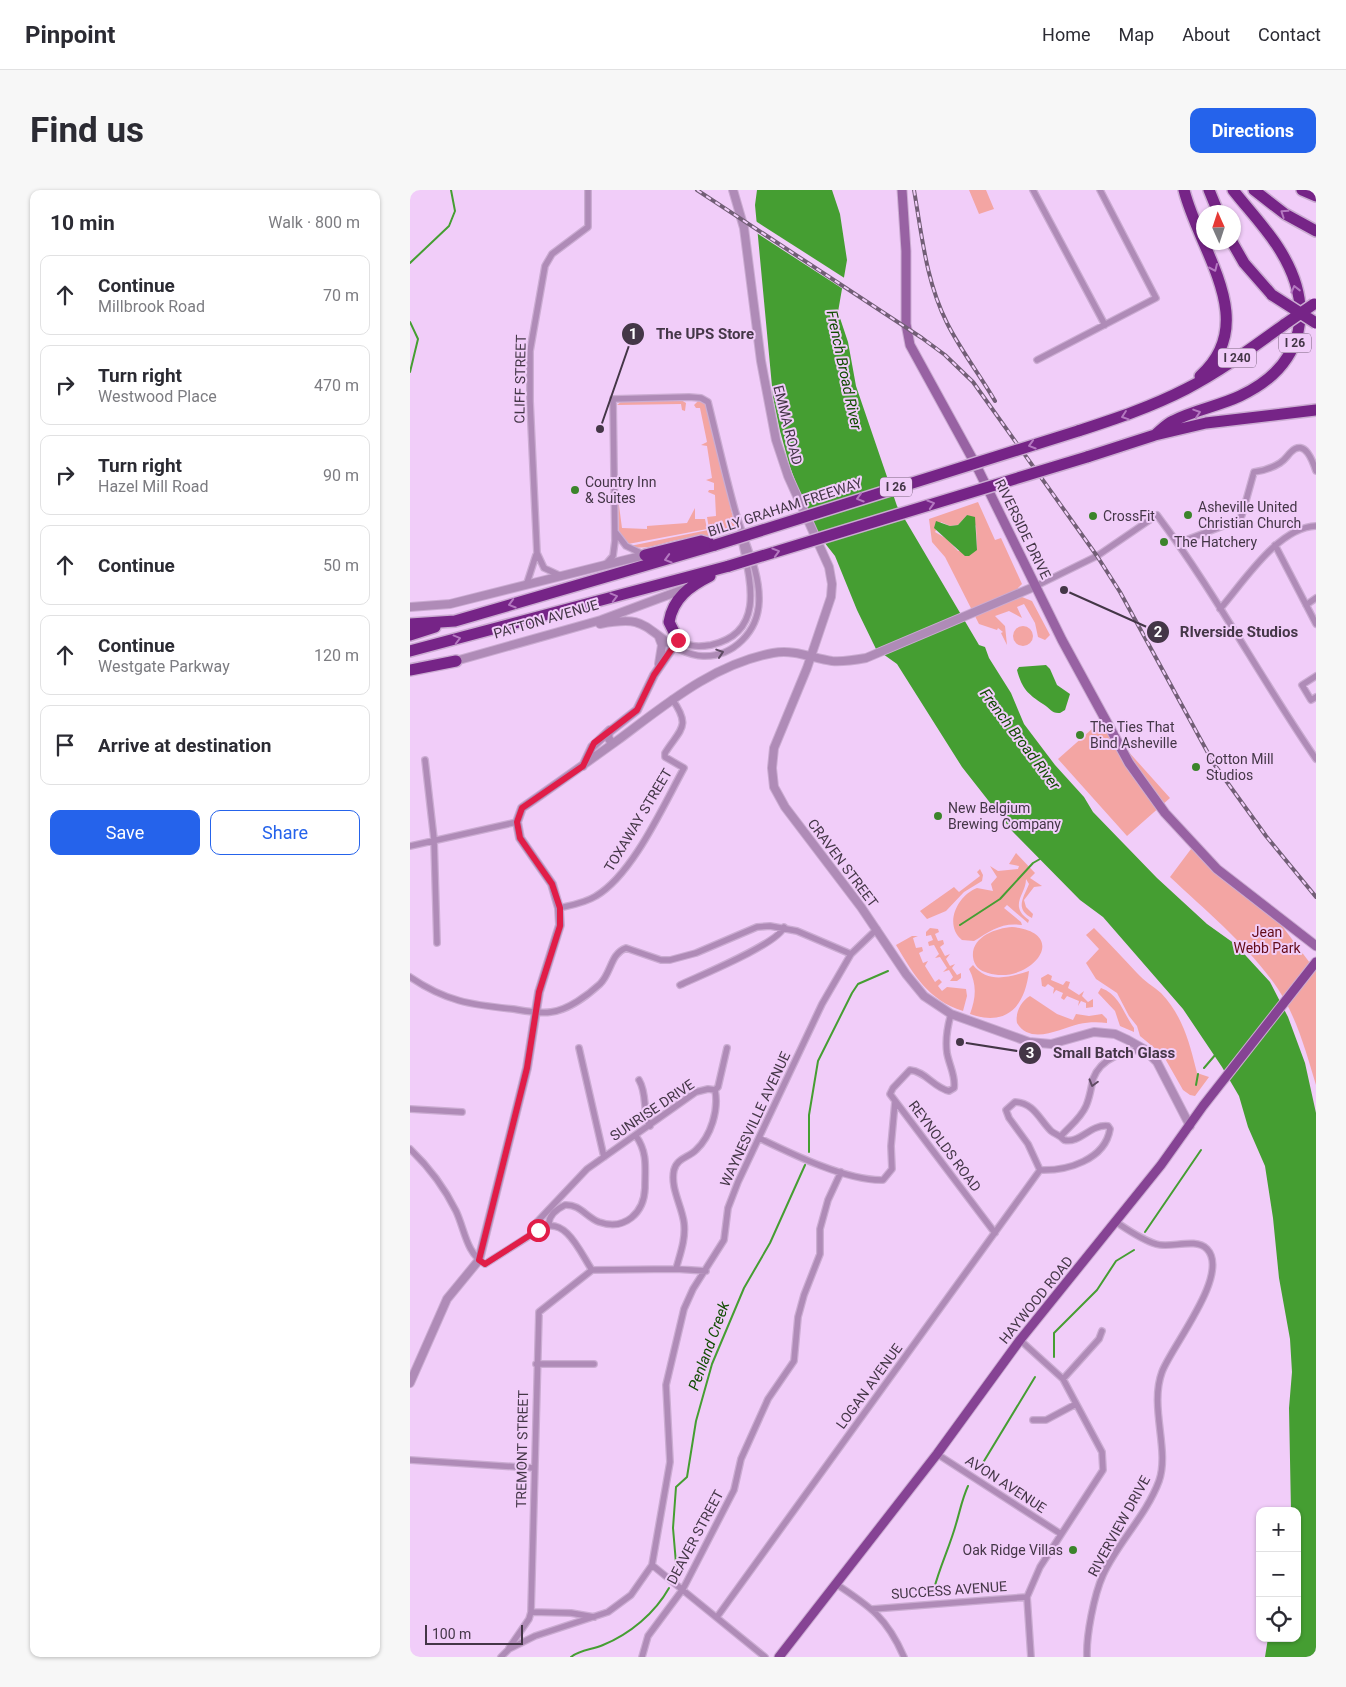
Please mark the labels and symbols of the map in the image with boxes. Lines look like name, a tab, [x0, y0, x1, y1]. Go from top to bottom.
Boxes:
north arrow	[1196, 205, 1241, 250]
one-way arrow	[1280, 209, 1289, 219]
one-way arrow	[1207, 263, 1218, 272]
one-way arrow	[1290, 284, 1301, 293]
water label: French Broad River	[823, 309, 866, 432]
callout: The UPS Store	[621, 319, 764, 349]
text: 1	[629, 325, 637, 343]
text: The UPS Store	[656, 325, 754, 343]
street label: CLIFF STREET	[511, 334, 529, 424]
road number: I 26	[1279, 334, 1311, 352]
road number: I 240	[1218, 348, 1256, 368]
street label: EMMA ROAD	[770, 383, 806, 467]
one-way arrow	[1193, 408, 1201, 418]
one-way arrow	[1121, 410, 1130, 420]
one-way arrow	[1028, 440, 1036, 450]
place label: Country Inn & Suites	[585, 474, 656, 506]
street label: BILLY GRAHAM FREEWAY	[706, 474, 865, 540]
street label: RIVERSIDE DRIVE	[992, 476, 1054, 582]
road number: I 26	[880, 478, 912, 496]
marker: Country Inn & Suites	[569, 484, 581, 496]
one-way arrow	[856, 493, 864, 503]
place label: Asheville United Christian Church	[1198, 499, 1301, 531]
one-way arrow	[927, 500, 935, 510]
place label: CrossFit	[1103, 508, 1155, 524]
marker: Asheville United Christian Church	[1182, 509, 1194, 521]
marker: CrossFit	[1087, 510, 1099, 522]
place label: The Hatchery	[1174, 534, 1257, 550]
marker: The Hatchery	[1158, 536, 1170, 548]
one-way arrow	[771, 547, 779, 557]
one-way arrow	[665, 553, 673, 563]
one-way arrow	[610, 593, 618, 603]
street label: PATTON AVENUE	[492, 596, 600, 642]
one-way arrow	[509, 599, 517, 609]
callout: RIverside Studios	[1145, 617, 1309, 647]
text: 2	[1154, 623, 1163, 641]
text: RIverside Studios	[1180, 623, 1298, 641]
route end	[667, 629, 690, 652]
one-way arrow	[453, 634, 462, 645]
one-way arrow	[716, 649, 724, 659]
water label: French Broad River	[976, 685, 1064, 794]
place label: The Ties That Bind Asheville	[1090, 719, 1177, 751]
marker: The Ties That Bind Asheville	[1074, 729, 1086, 741]
place label: Cotton Mill Studios	[1206, 751, 1274, 783]
marker: Cotton Mill Studios	[1190, 761, 1202, 773]
street label: TOXAWAY STREET	[601, 765, 675, 874]
place label: New Belgium Brewing Company	[948, 800, 1061, 832]
marker: New Belgium Brewing Company	[932, 810, 944, 822]
street label: CRAVEN STREET	[805, 816, 882, 911]
park label: Jean Webb Park	[1233, 924, 1301, 956]
callout: Small Batch Glass	[1018, 1038, 1185, 1068]
text: 3	[1026, 1044, 1034, 1062]
text: Small Batch Glass	[1053, 1044, 1175, 1062]
street label: WAYNESVILLE AVENUE	[717, 1049, 793, 1189]
street label: SUNRISE DRIVE	[607, 1076, 697, 1144]
one-way arrow	[1089, 1078, 1099, 1087]
street label: REYNOLDS ROAD	[906, 1097, 984, 1195]
route start	[527, 1219, 550, 1242]
street label: HAYWOOD ROAD	[996, 1253, 1076, 1347]
water label: Penland Creek	[685, 1299, 734, 1393]
street label: LOGAN AVENUE	[833, 1340, 905, 1432]
street label: TREMONT STREET	[513, 1389, 531, 1508]
street label: AVON AVENUE	[963, 1452, 1049, 1516]
street label: RIVERVIEW DRIVE	[1085, 1473, 1153, 1579]
street label: DEAVER STREET	[663, 1487, 727, 1587]
place label: Oak Ridge Villas	[963, 1542, 1063, 1558]
marker: Oak Ridge Villas	[1067, 1544, 1079, 1556]
street label: SUCCESS AVENUE	[891, 1578, 1008, 1602]
scale bar	[425, 1622, 522, 1645]

